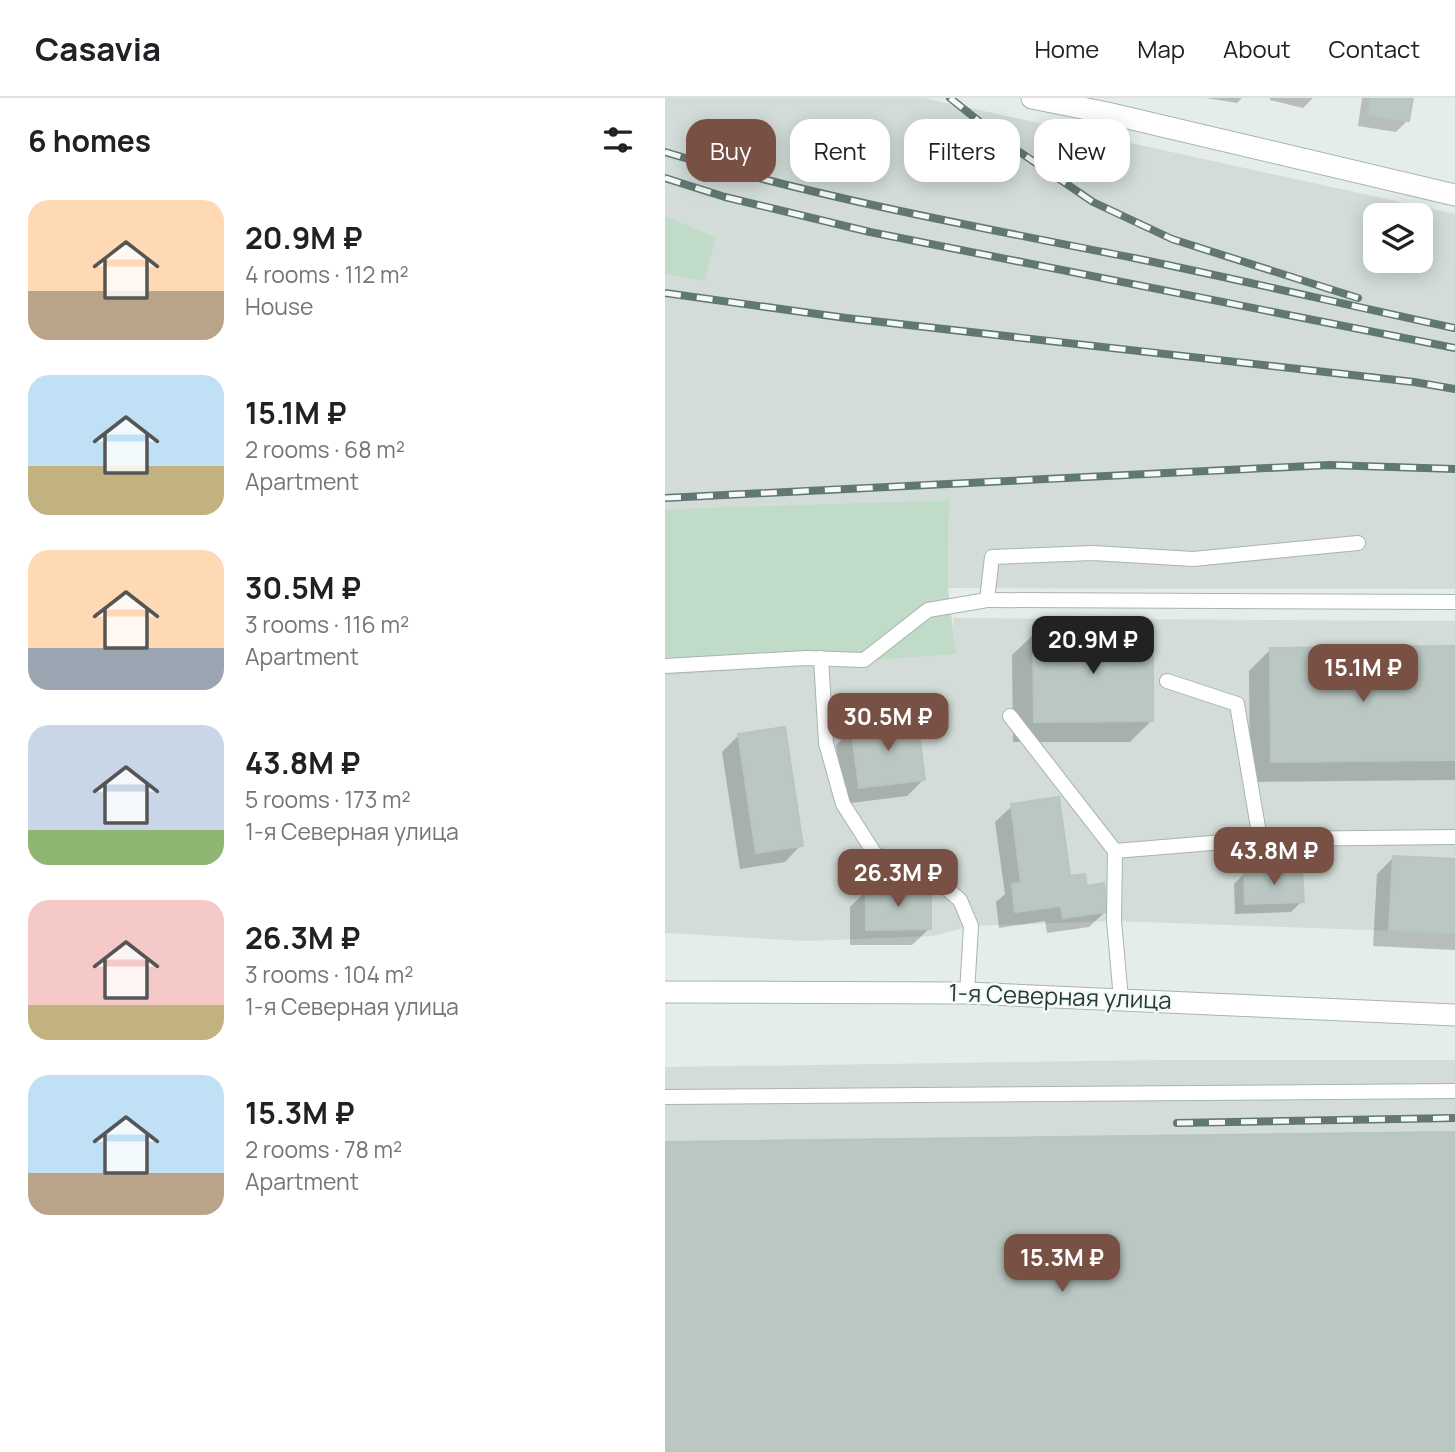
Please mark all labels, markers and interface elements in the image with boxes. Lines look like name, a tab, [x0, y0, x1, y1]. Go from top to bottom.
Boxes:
text: Casavia	[35, 26, 161, 71]
text: Home	[1034, 32, 1099, 65]
text: Map	[1137, 32, 1185, 65]
text: About	[1223, 32, 1291, 65]
text: Contact	[1329, 32, 1420, 65]
chip: Buy	[686, 119, 776, 182]
chip: Rent	[790, 119, 890, 182]
chip: Filters	[904, 119, 1020, 182]
chip: New	[1034, 119, 1130, 182]
text: 6 homes	[28, 120, 151, 161]
icon: filters	[599, 121, 637, 159]
map controls	[1363, 203, 1433, 273]
button: layers	[1363, 203, 1433, 273]
text: 20.9M ₽	[245, 217, 363, 258]
icon: home	[84, 228, 168, 312]
text: 4 rooms · 112 m²	[245, 258, 409, 290]
text: House	[245, 290, 314, 322]
text: 15.1M ₽	[245, 392, 347, 433]
icon: home	[84, 403, 168, 487]
text: 2 rooms · 68 m²	[245, 433, 405, 465]
text: Apartment	[245, 465, 359, 497]
text: 30.5M ₽	[245, 567, 361, 608]
icon: home	[84, 578, 168, 662]
text: 3 rooms · 116 m²	[245, 608, 409, 640]
pin: 20.9M ₽	[1028, 616, 1158, 676]
text: 20.9M ₽	[1048, 623, 1138, 655]
text: Apartment	[245, 640, 359, 672]
pin: 15.1M ₽	[1298, 644, 1428, 704]
text: 15.1M ₽	[1324, 651, 1402, 683]
pin: 30.5M ₽	[823, 694, 953, 753]
text: 30.5M ₽	[844, 700, 933, 732]
text: 43.8M ₽	[245, 742, 360, 783]
icon: home	[84, 753, 168, 837]
text: 5 rooms · 173 m²	[245, 783, 411, 815]
text: 1-я Северная улица	[245, 815, 459, 847]
pin: 43.8M ₽	[1209, 828, 1339, 887]
text: 43.8M ₽	[1230, 834, 1318, 866]
pin: 26.3M ₽	[833, 850, 963, 909]
text: 26.3M ₽	[854, 856, 942, 888]
text: 26.3M ₽	[245, 917, 360, 958]
icon: home	[84, 928, 168, 1012]
text: 3 rooms · 104 m²	[245, 958, 413, 990]
street label: 1-я Северная улица	[948, 975, 1172, 1016]
text: 1-я Северная улица	[245, 990, 459, 1022]
text: 15.3M ₽	[245, 1092, 354, 1133]
icon: home	[84, 1103, 168, 1187]
text: 2 rooms · 78 m²	[245, 1133, 402, 1165]
text: Apartment	[245, 1165, 359, 1197]
pin: 15.3M ₽	[997, 1234, 1127, 1294]
text: 15.3M ₽	[1020, 1241, 1104, 1273]

